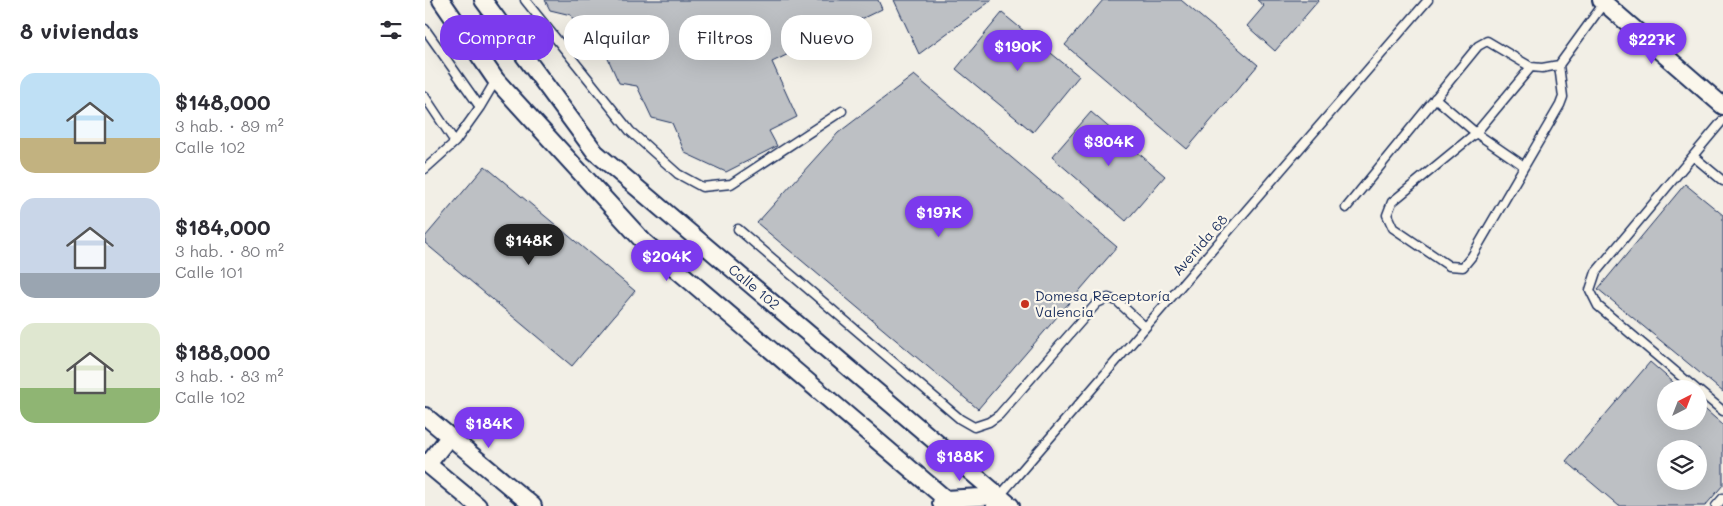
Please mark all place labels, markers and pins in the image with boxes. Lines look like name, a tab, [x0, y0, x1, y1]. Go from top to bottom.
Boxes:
pin: $227K	[1617, 22, 1687, 65]
pin: $190K	[983, 30, 1053, 72]
pin: $304K	[1074, 124, 1144, 167]
pin: $197K	[904, 196, 974, 238]
pin: $148K	[494, 224, 564, 266]
pin: $204K	[632, 240, 702, 282]
place label: Domesa Receptoría Valencia	[1035, 286, 1171, 321]
marker: Domesa Receptoría Valencia	[1019, 298, 1031, 310]
pin: $184K	[454, 406, 524, 449]
pin: $188K	[925, 440, 995, 482]

